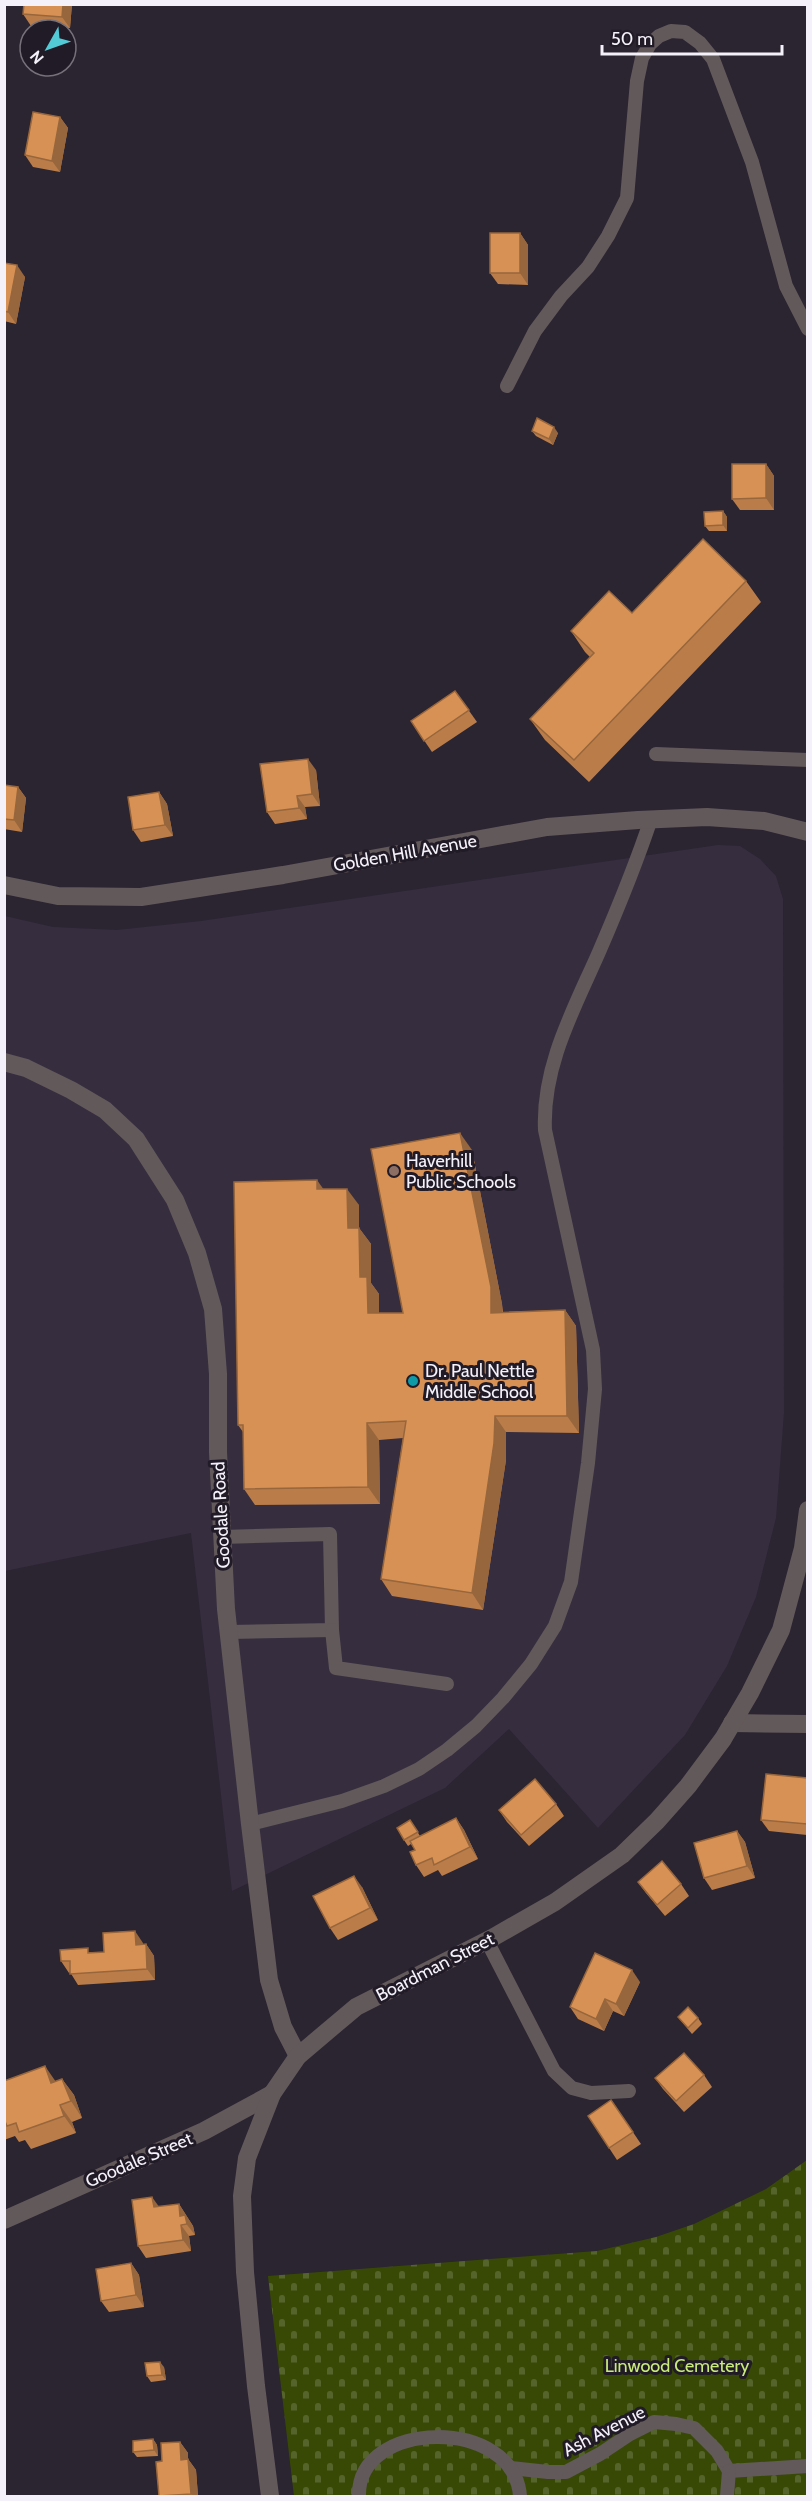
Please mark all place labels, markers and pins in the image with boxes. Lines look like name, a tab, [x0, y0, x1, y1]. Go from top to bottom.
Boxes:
place label: Haverhill Public Schools	[406, 1150, 516, 1193]
marker: Haverhill Public Schools	[387, 1164, 401, 1178]
place label: Dr. Paul Nettle Middle School	[425, 1360, 534, 1403]
marker: Dr. Paul Nettle Middle School	[406, 1374, 420, 1388]

